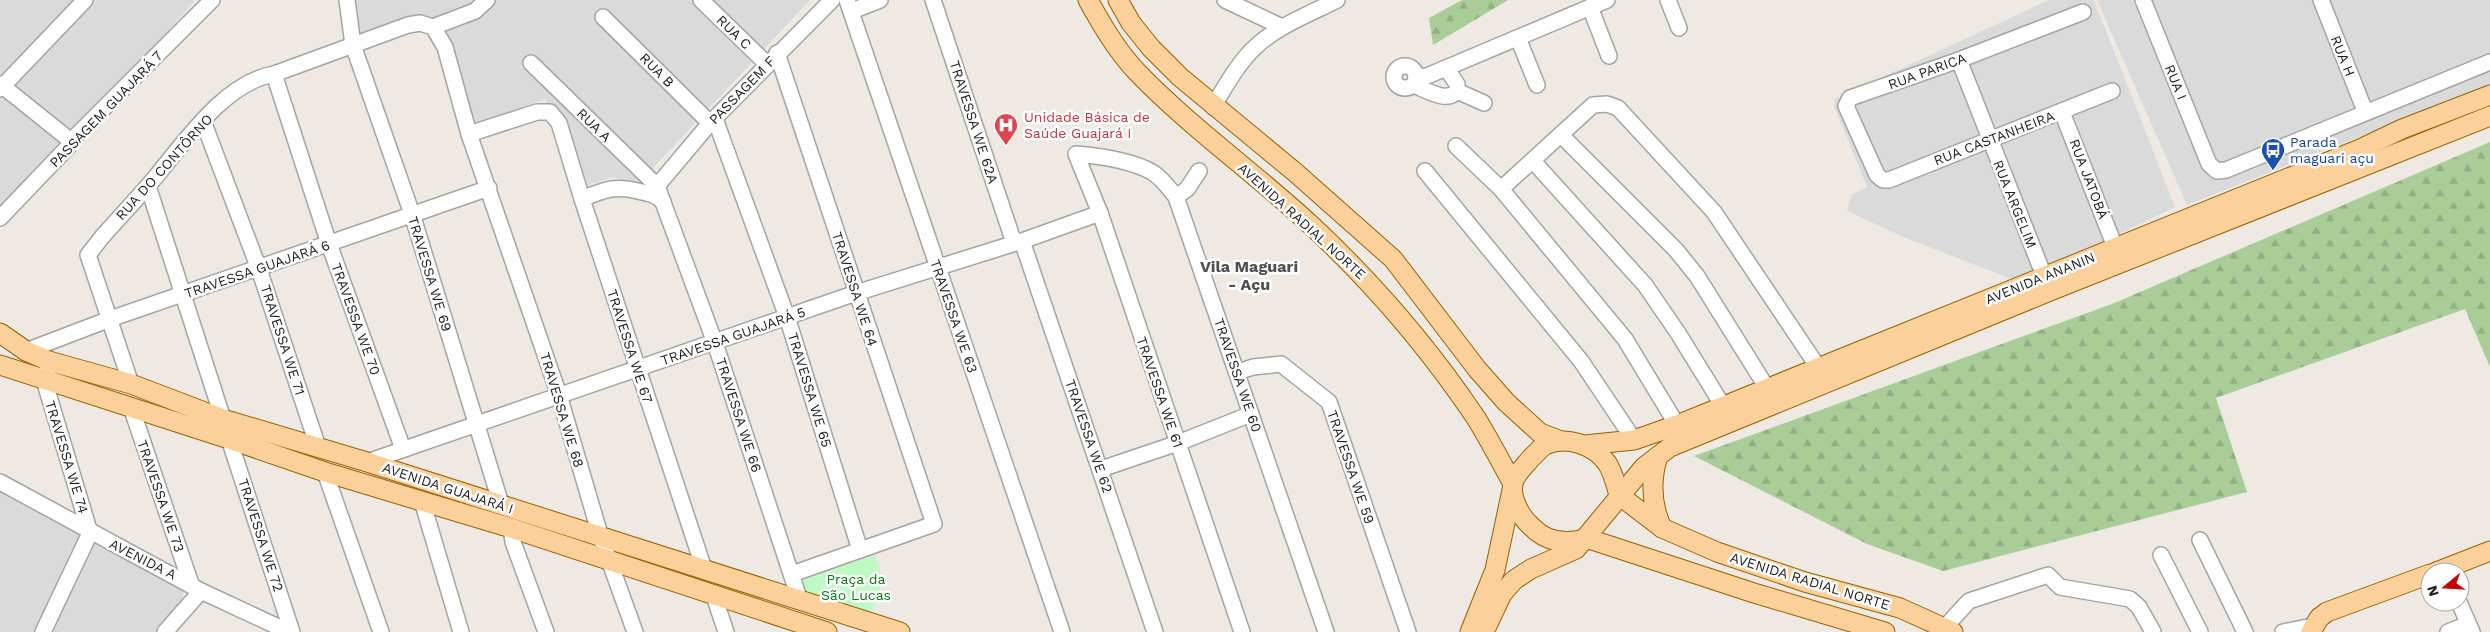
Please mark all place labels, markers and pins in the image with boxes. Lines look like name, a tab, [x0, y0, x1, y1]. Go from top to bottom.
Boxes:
place label: Unidade Básica de Saúde Guajará I	[1024, 109, 1150, 141]
hospital icon: Unidade Básica de Saúde Guajará I	[993, 112, 1019, 146]
place label: Parada maguari açu	[2290, 134, 2374, 166]
bus stop icon: Parada maguari açu	[2260, 137, 2286, 171]

